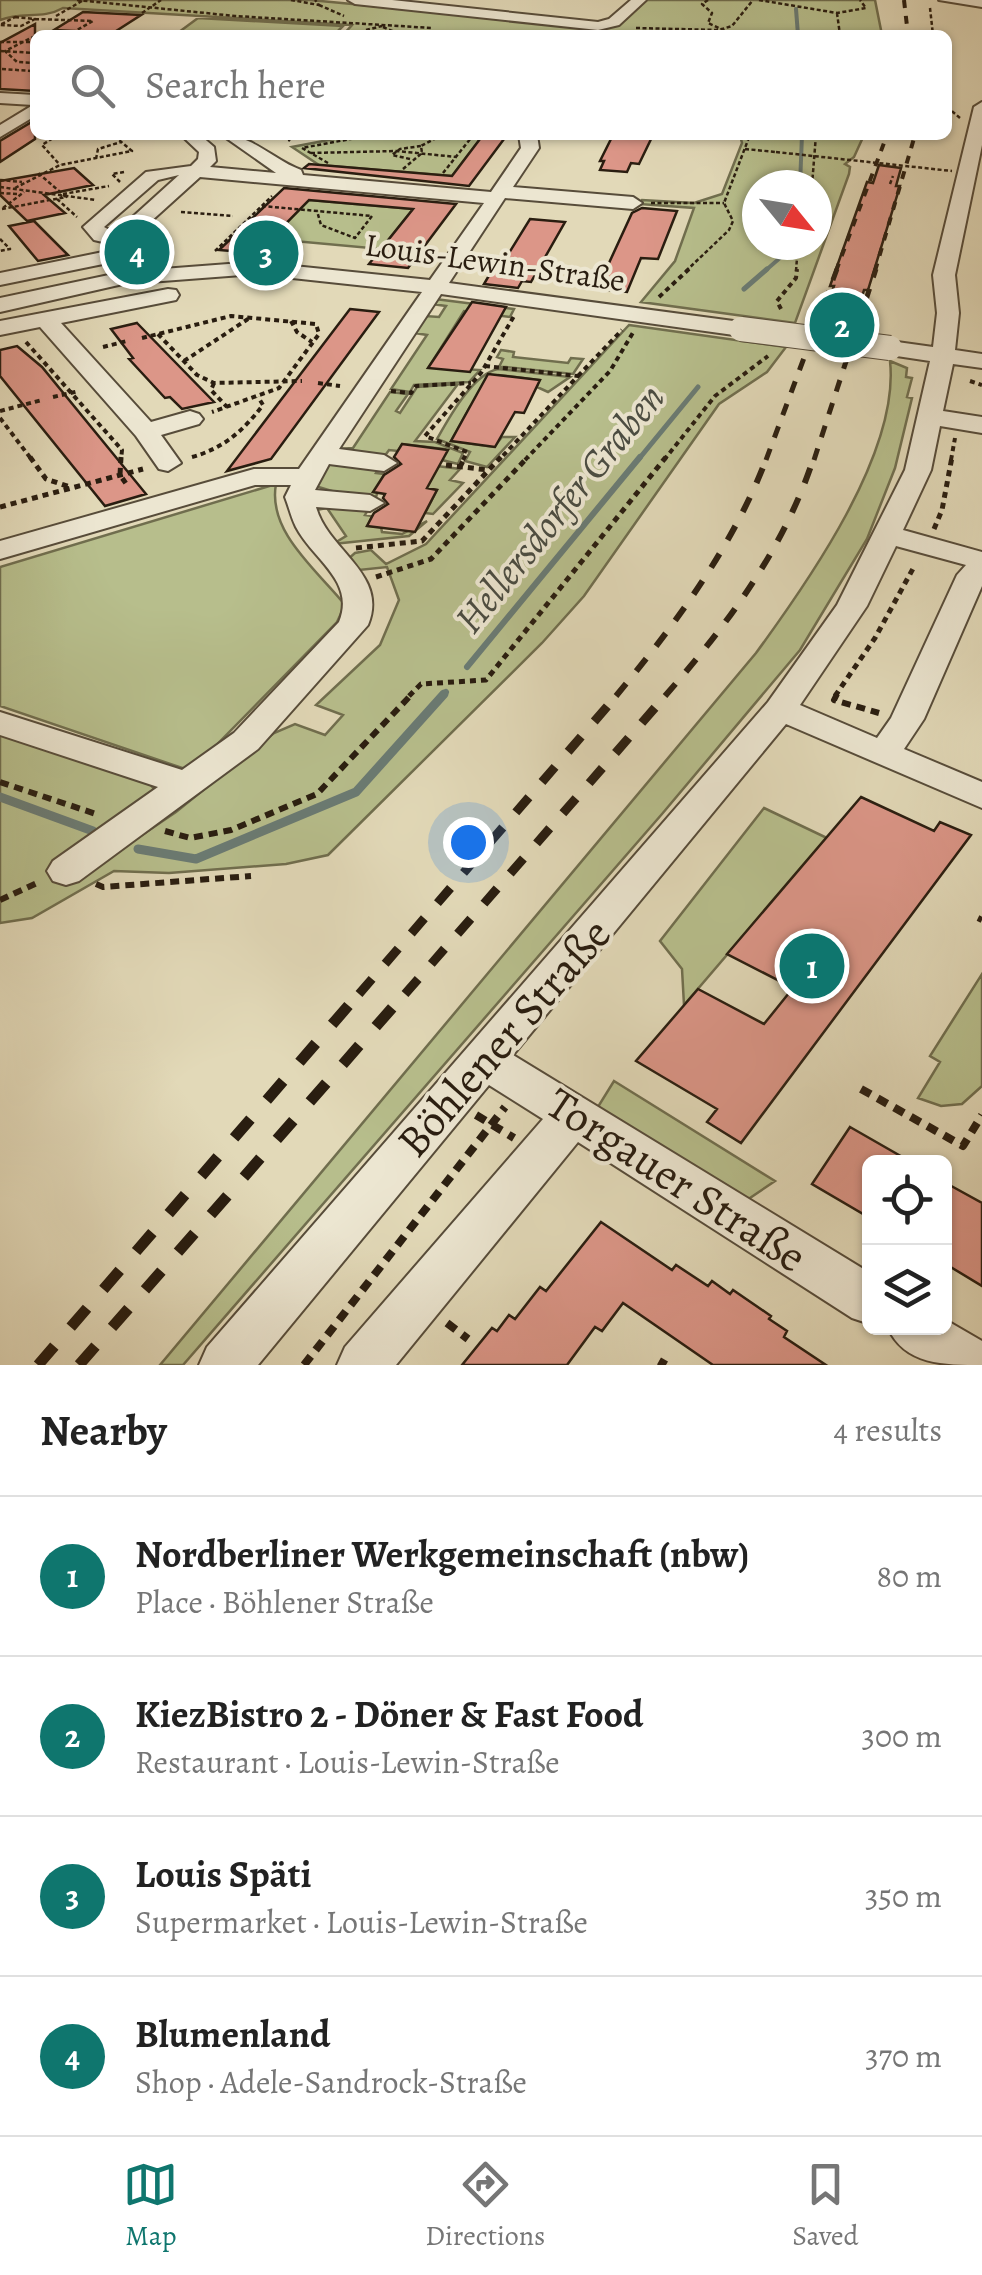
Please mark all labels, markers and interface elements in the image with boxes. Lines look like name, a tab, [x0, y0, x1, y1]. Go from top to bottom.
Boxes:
search box	[30, 30, 952, 140]
icon: search	[65, 58, 120, 113]
text: Search here	[145, 59, 326, 111]
north arrow	[742, 170, 832, 260]
pin: 4	[104, 214, 170, 290]
pin: 3	[234, 216, 298, 290]
street label: Louis-Lewin-Straße	[362, 222, 628, 302]
pin: 2	[810, 288, 874, 362]
water label: Hellersdorfer Graben	[442, 372, 677, 645]
your location	[443, 817, 494, 868]
street label: Böhlener Straße	[383, 905, 625, 1171]
pin: 1	[780, 928, 844, 1004]
street label: Torgauer Straße	[534, 1073, 818, 1287]
map controls	[862, 1155, 952, 1335]
button: locate	[862, 1155, 952, 1245]
button: layers	[862, 1245, 952, 1335]
text: Nearby	[40, 1402, 167, 1459]
text: 4 results	[833, 1408, 942, 1452]
text: Nordberliner Werkgemeinschaft (nbw)	[135, 1528, 749, 1580]
text: 1	[67, 1554, 78, 1598]
text: 80 m	[876, 1554, 942, 1598]
text: Place · Böhlener Straße	[135, 1580, 434, 1624]
text: KiezBistro 2 - Döner & Fast Food	[135, 1688, 644, 1740]
text: 2	[65, 1714, 80, 1758]
text: 300 m	[862, 1714, 942, 1758]
text: Restaurant · Louis-Lewin-Straße	[135, 1740, 560, 1784]
text: Louis Späti	[135, 1848, 312, 1900]
text: 3	[66, 1874, 79, 1918]
text: 350 m	[865, 1874, 942, 1918]
text: Supermarket · Louis-Lewin-Straße	[135, 1900, 588, 1944]
text: Blumenland	[135, 2008, 330, 2060]
text: 4	[65, 2034, 80, 2078]
text: 370 m	[865, 2034, 942, 2078]
text: Shop · Adele-Sandrock-Straße	[135, 2060, 527, 2104]
tab: Map	[123, 2157, 178, 2255]
tab: Directions	[425, 2157, 545, 2255]
tab: Saved	[792, 2157, 859, 2255]

